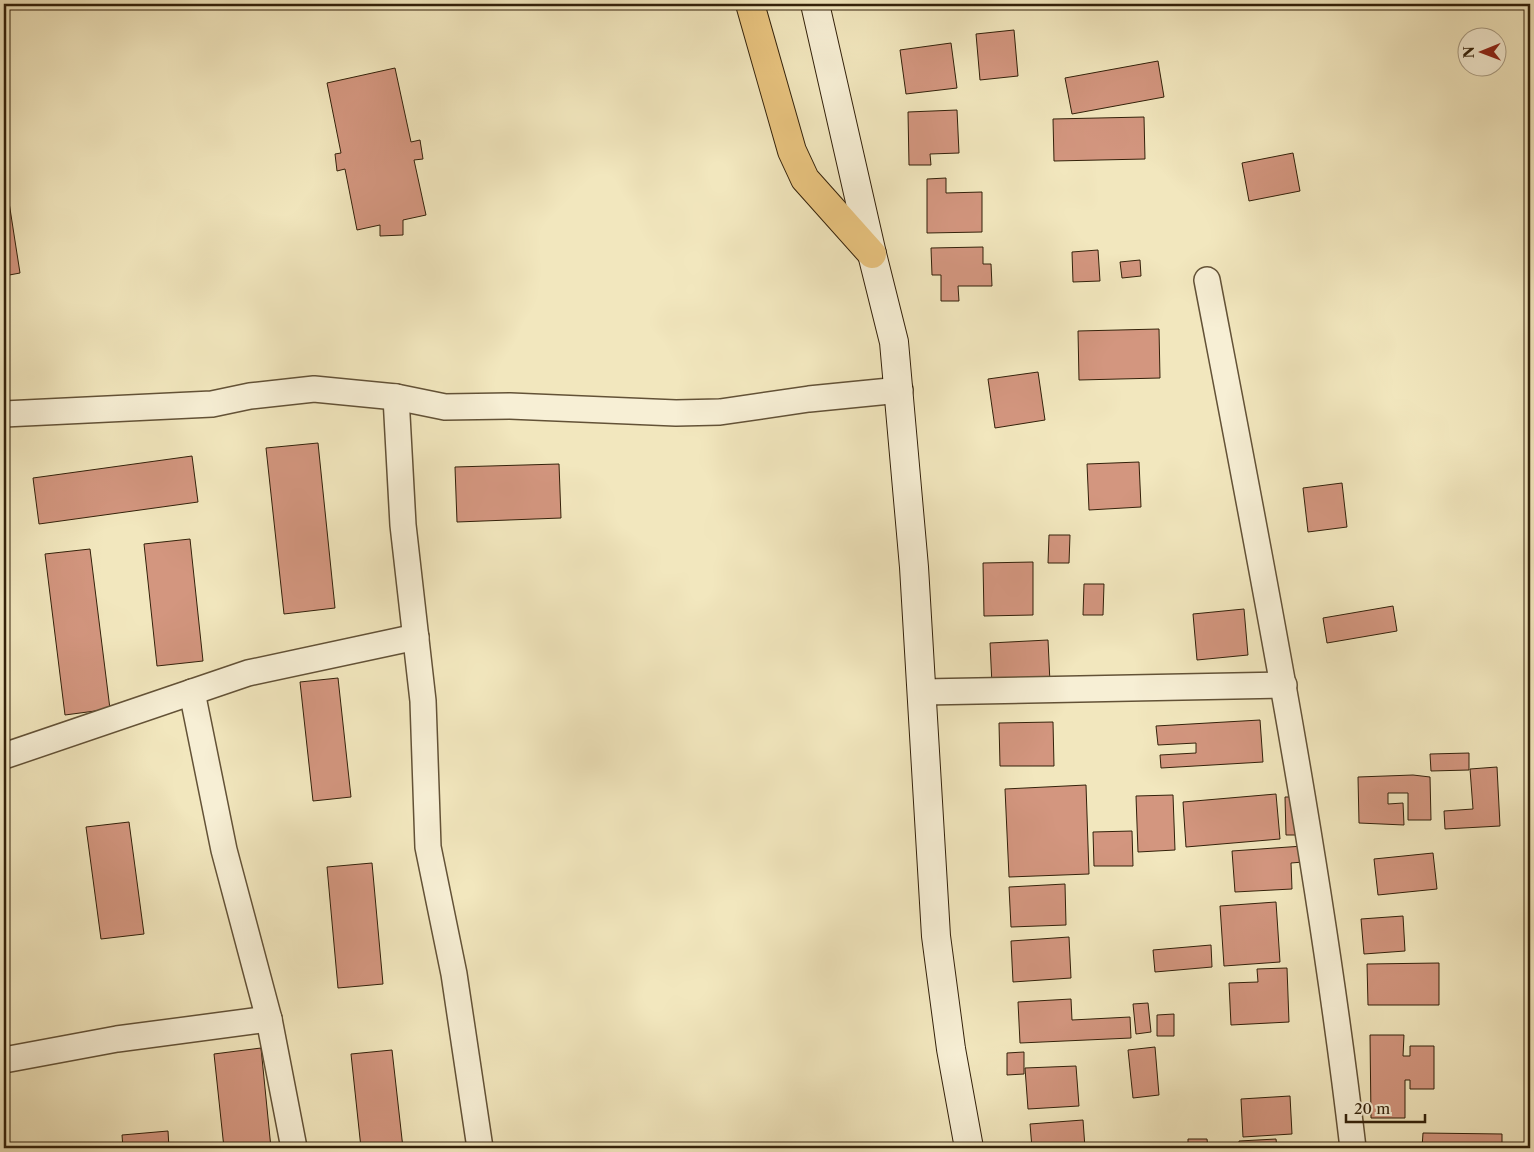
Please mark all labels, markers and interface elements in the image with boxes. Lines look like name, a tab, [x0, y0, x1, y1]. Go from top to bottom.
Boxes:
north arrow	[1456, 28, 1506, 78]
text: N	[1460, 46, 1478, 58]
scale bar	[1346, 1092, 1425, 1124]
text: 20 m	[1354, 1099, 1390, 1118]

